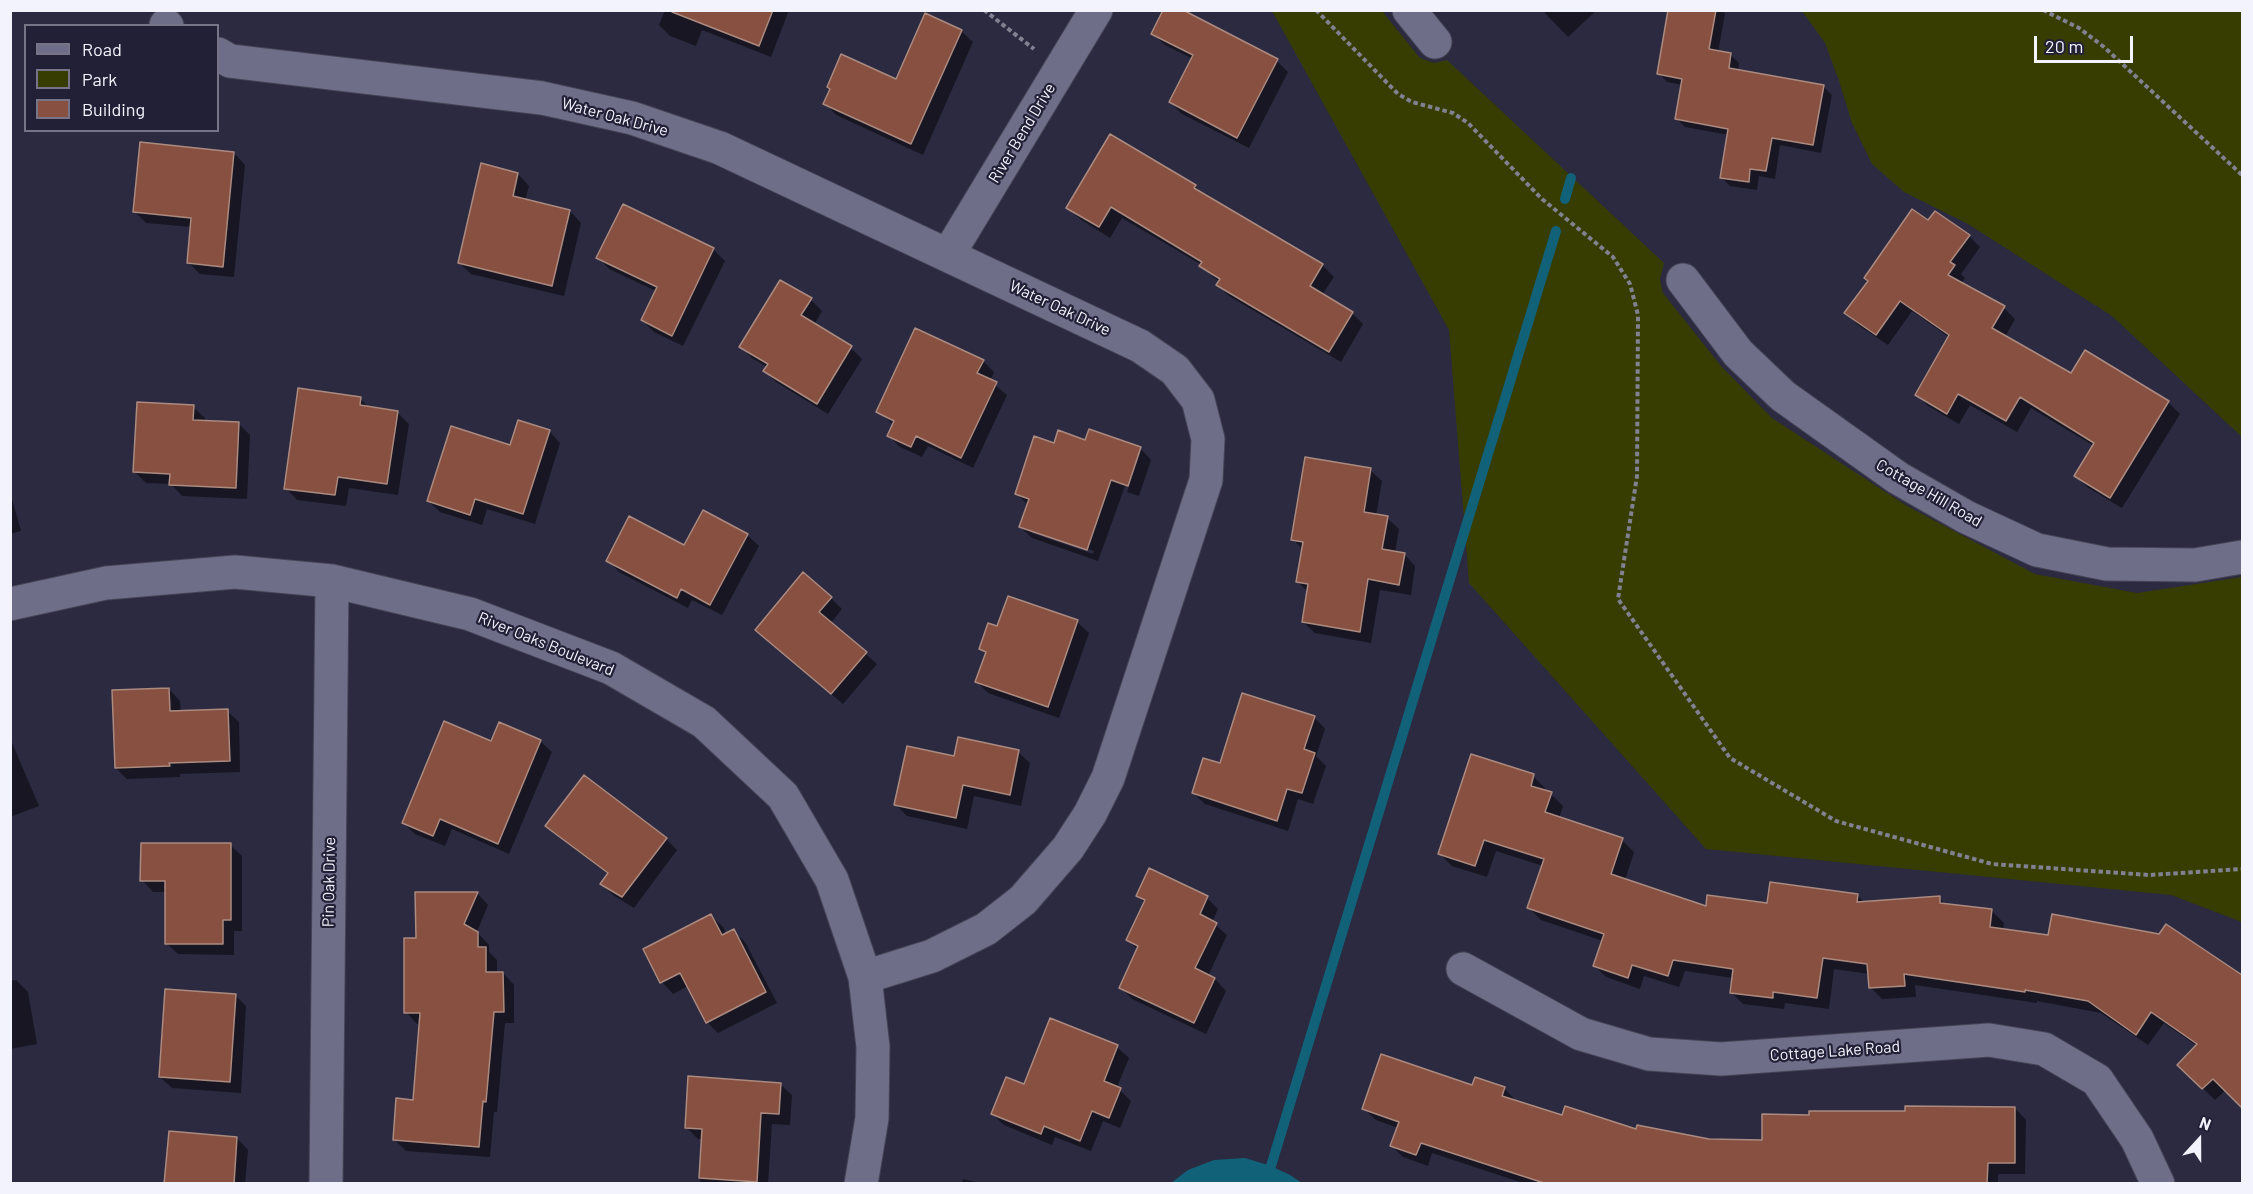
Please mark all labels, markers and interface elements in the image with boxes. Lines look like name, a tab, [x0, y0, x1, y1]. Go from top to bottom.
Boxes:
legend	[24, 24, 219, 132]
scale bar	[2037, 24, 2136, 62]
text: 20 m	[2045, 35, 2083, 57]
text: Road	[82, 38, 122, 60]
text: Park	[82, 68, 117, 90]
street label: River Bend Drive	[985, 79, 1059, 187]
street label: Water Oak Drive	[560, 94, 670, 140]
text: Building	[82, 98, 145, 120]
street label: Water Oak Drive	[1006, 276, 1114, 340]
street label: Cottage Hill Road	[1873, 455, 1985, 531]
street label: River Oaks Boulevard	[475, 608, 617, 680]
street label: Pin Oak Drive	[319, 837, 339, 927]
street label: Cottage Lake Road	[1769, 1037, 1901, 1065]
north arrow	[2169, 1110, 2229, 1170]
text: N	[2197, 1112, 2214, 1134]

